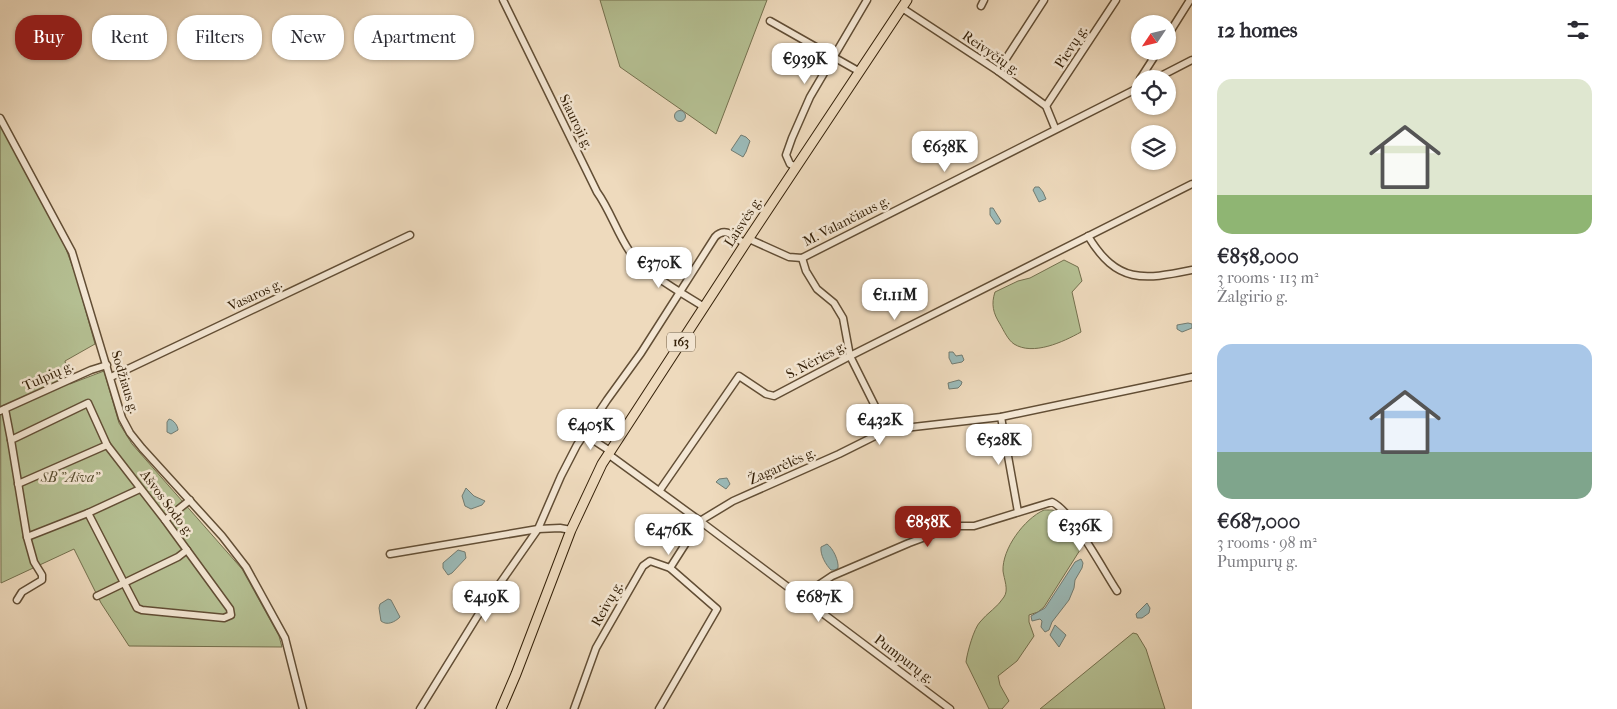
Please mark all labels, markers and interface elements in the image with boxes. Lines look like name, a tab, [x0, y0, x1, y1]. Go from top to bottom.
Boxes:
chip: Buy	[15, 15, 82, 60]
chip: Rent	[92, 15, 167, 60]
chip: Filters	[177, 15, 262, 60]
chip: New	[272, 15, 344, 60]
chip: Apartment	[354, 15, 474, 60]
north arrow	[1131, 15, 1176, 60]
map controls	[1131, 15, 1176, 170]
icon: filters	[1564, 16, 1592, 44]
text: 12 homes	[1217, 18, 1298, 42]
street label: Pievų g.	[1051, 22, 1091, 72]
street label: Reivyčių g.	[959, 27, 1023, 79]
pin: €939K	[770, 42, 840, 85]
text: €939K	[783, 49, 827, 68]
button: locate	[1131, 70, 1176, 115]
street label: Siauroji g.	[555, 92, 597, 153]
icon: home	[1360, 112, 1450, 202]
button: layers	[1131, 125, 1176, 170]
pin: €638K	[910, 130, 980, 173]
text: €638K	[923, 137, 967, 156]
street label: M. Valančiaus g.	[800, 192, 892, 250]
street label: Laisvės g.	[721, 194, 766, 250]
text: €858,000	[1217, 244, 1299, 268]
pin: €370K	[624, 246, 694, 289]
text: €370K	[637, 253, 681, 272]
text: 3 rooms · 113 m²	[1217, 268, 1318, 287]
street label: Vasaros g.	[224, 275, 285, 315]
pin: €1.11M	[854, 278, 936, 321]
text: €1.11M	[873, 285, 917, 304]
text: Žalgirio g.	[1217, 287, 1288, 306]
road number: 163	[667, 332, 695, 352]
street label: S. Nėries g.	[783, 337, 849, 383]
street label: Sodžiaus g.	[107, 348, 143, 416]
street label: Tulpių g.	[20, 357, 76, 395]
icon: home	[1360, 377, 1450, 467]
pin: €432K	[845, 404, 915, 446]
pin: €405K	[556, 408, 626, 451]
text: €432K	[857, 410, 903, 429]
text: €405K	[568, 415, 614, 434]
pin: €528K	[964, 424, 1034, 466]
text: €528K	[977, 430, 1021, 449]
street label: Žagarėlės g.	[745, 443, 818, 488]
street label: Ašvos Sodo g.	[136, 466, 198, 540]
park label: SB "Ašva"	[40, 469, 101, 486]
pin: €858K	[893, 506, 963, 548]
text: €687,000	[1217, 509, 1300, 533]
pin: €336K	[1045, 510, 1115, 552]
text: €858K	[906, 512, 950, 531]
pin: €476K	[634, 514, 704, 556]
text: €336K	[1059, 516, 1101, 535]
text: €476K	[646, 520, 692, 539]
text: 3 rooms · 98 m²	[1217, 533, 1317, 552]
text: Pumpurų g.	[1217, 552, 1298, 571]
street label: Reivų g.	[587, 578, 627, 629]
pin: €419K	[451, 580, 521, 623]
pin: €687K	[784, 580, 854, 623]
text: €419K	[464, 587, 508, 606]
text: €687K	[796, 587, 842, 606]
street label: Pumpurų g.	[871, 631, 938, 687]

